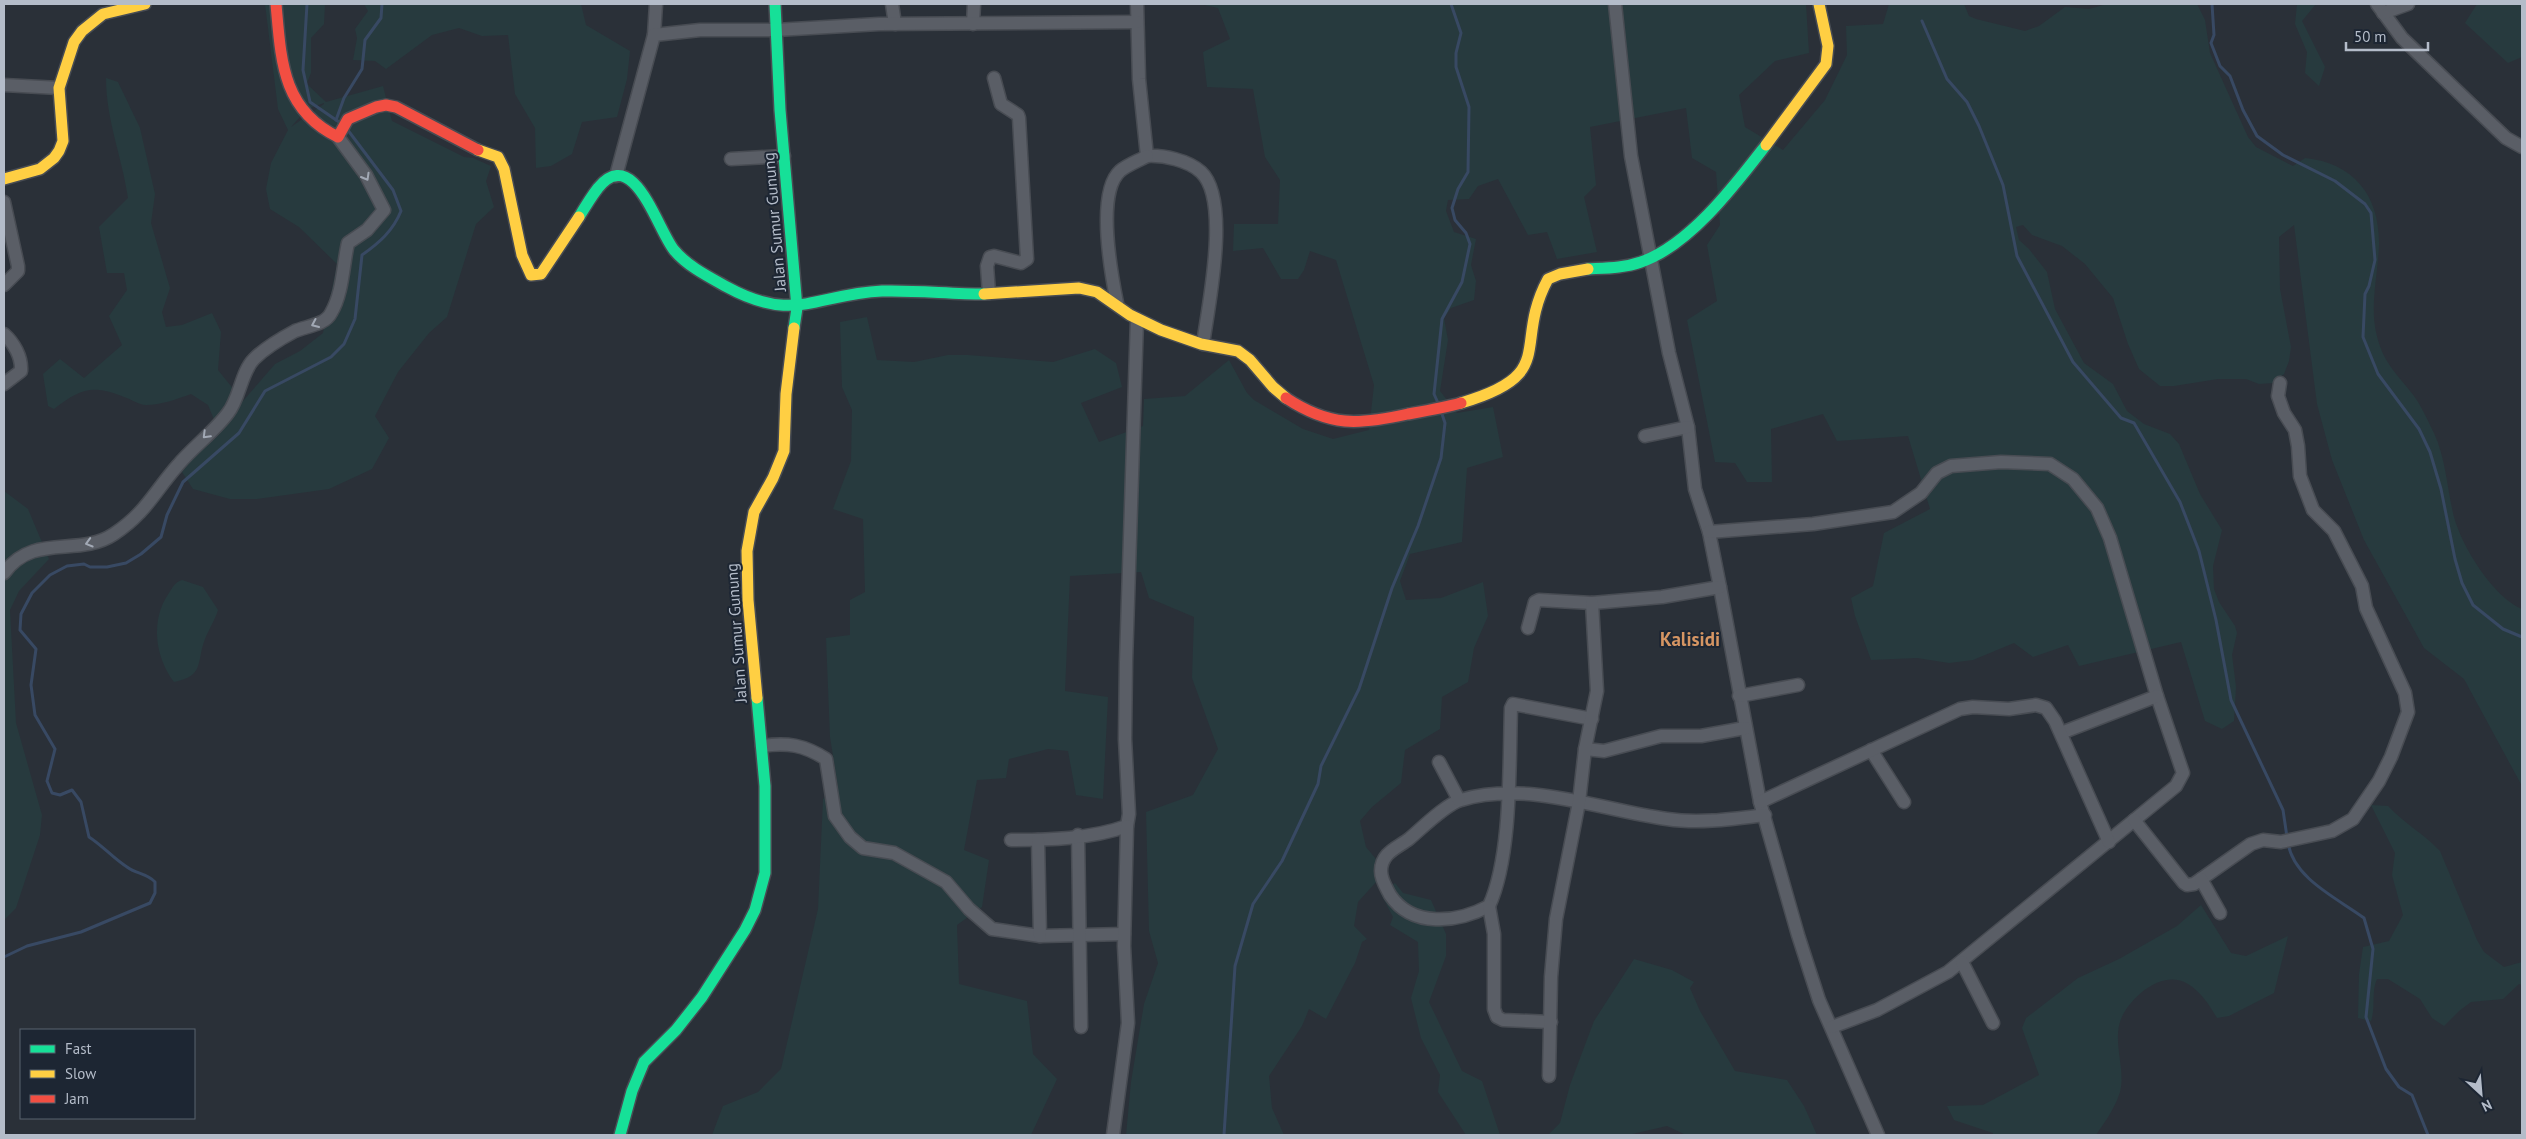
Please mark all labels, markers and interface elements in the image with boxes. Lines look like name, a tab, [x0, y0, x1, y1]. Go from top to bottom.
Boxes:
scale bar	[2346, 20, 2428, 52]
text: 50 m	[2354, 27, 2387, 46]
street label: Jalan Sumur Gunung	[758, 151, 790, 294]
one-way arrow	[360, 171, 370, 180]
one-way arrow	[311, 317, 320, 328]
one-way arrow	[203, 429, 212, 438]
one-way arrow	[86, 537, 94, 547]
street label: Jalan Sumur Gunung	[721, 563, 751, 704]
district label: Kalisidi	[1660, 627, 1720, 651]
legend	[20, 1029, 195, 1119]
text: Fast	[65, 1039, 92, 1058]
text: Slow	[65, 1064, 96, 1083]
north arrow	[2456, 1069, 2506, 1119]
text: Jam	[64, 1089, 89, 1108]
text: N	[2479, 1096, 2495, 1116]

